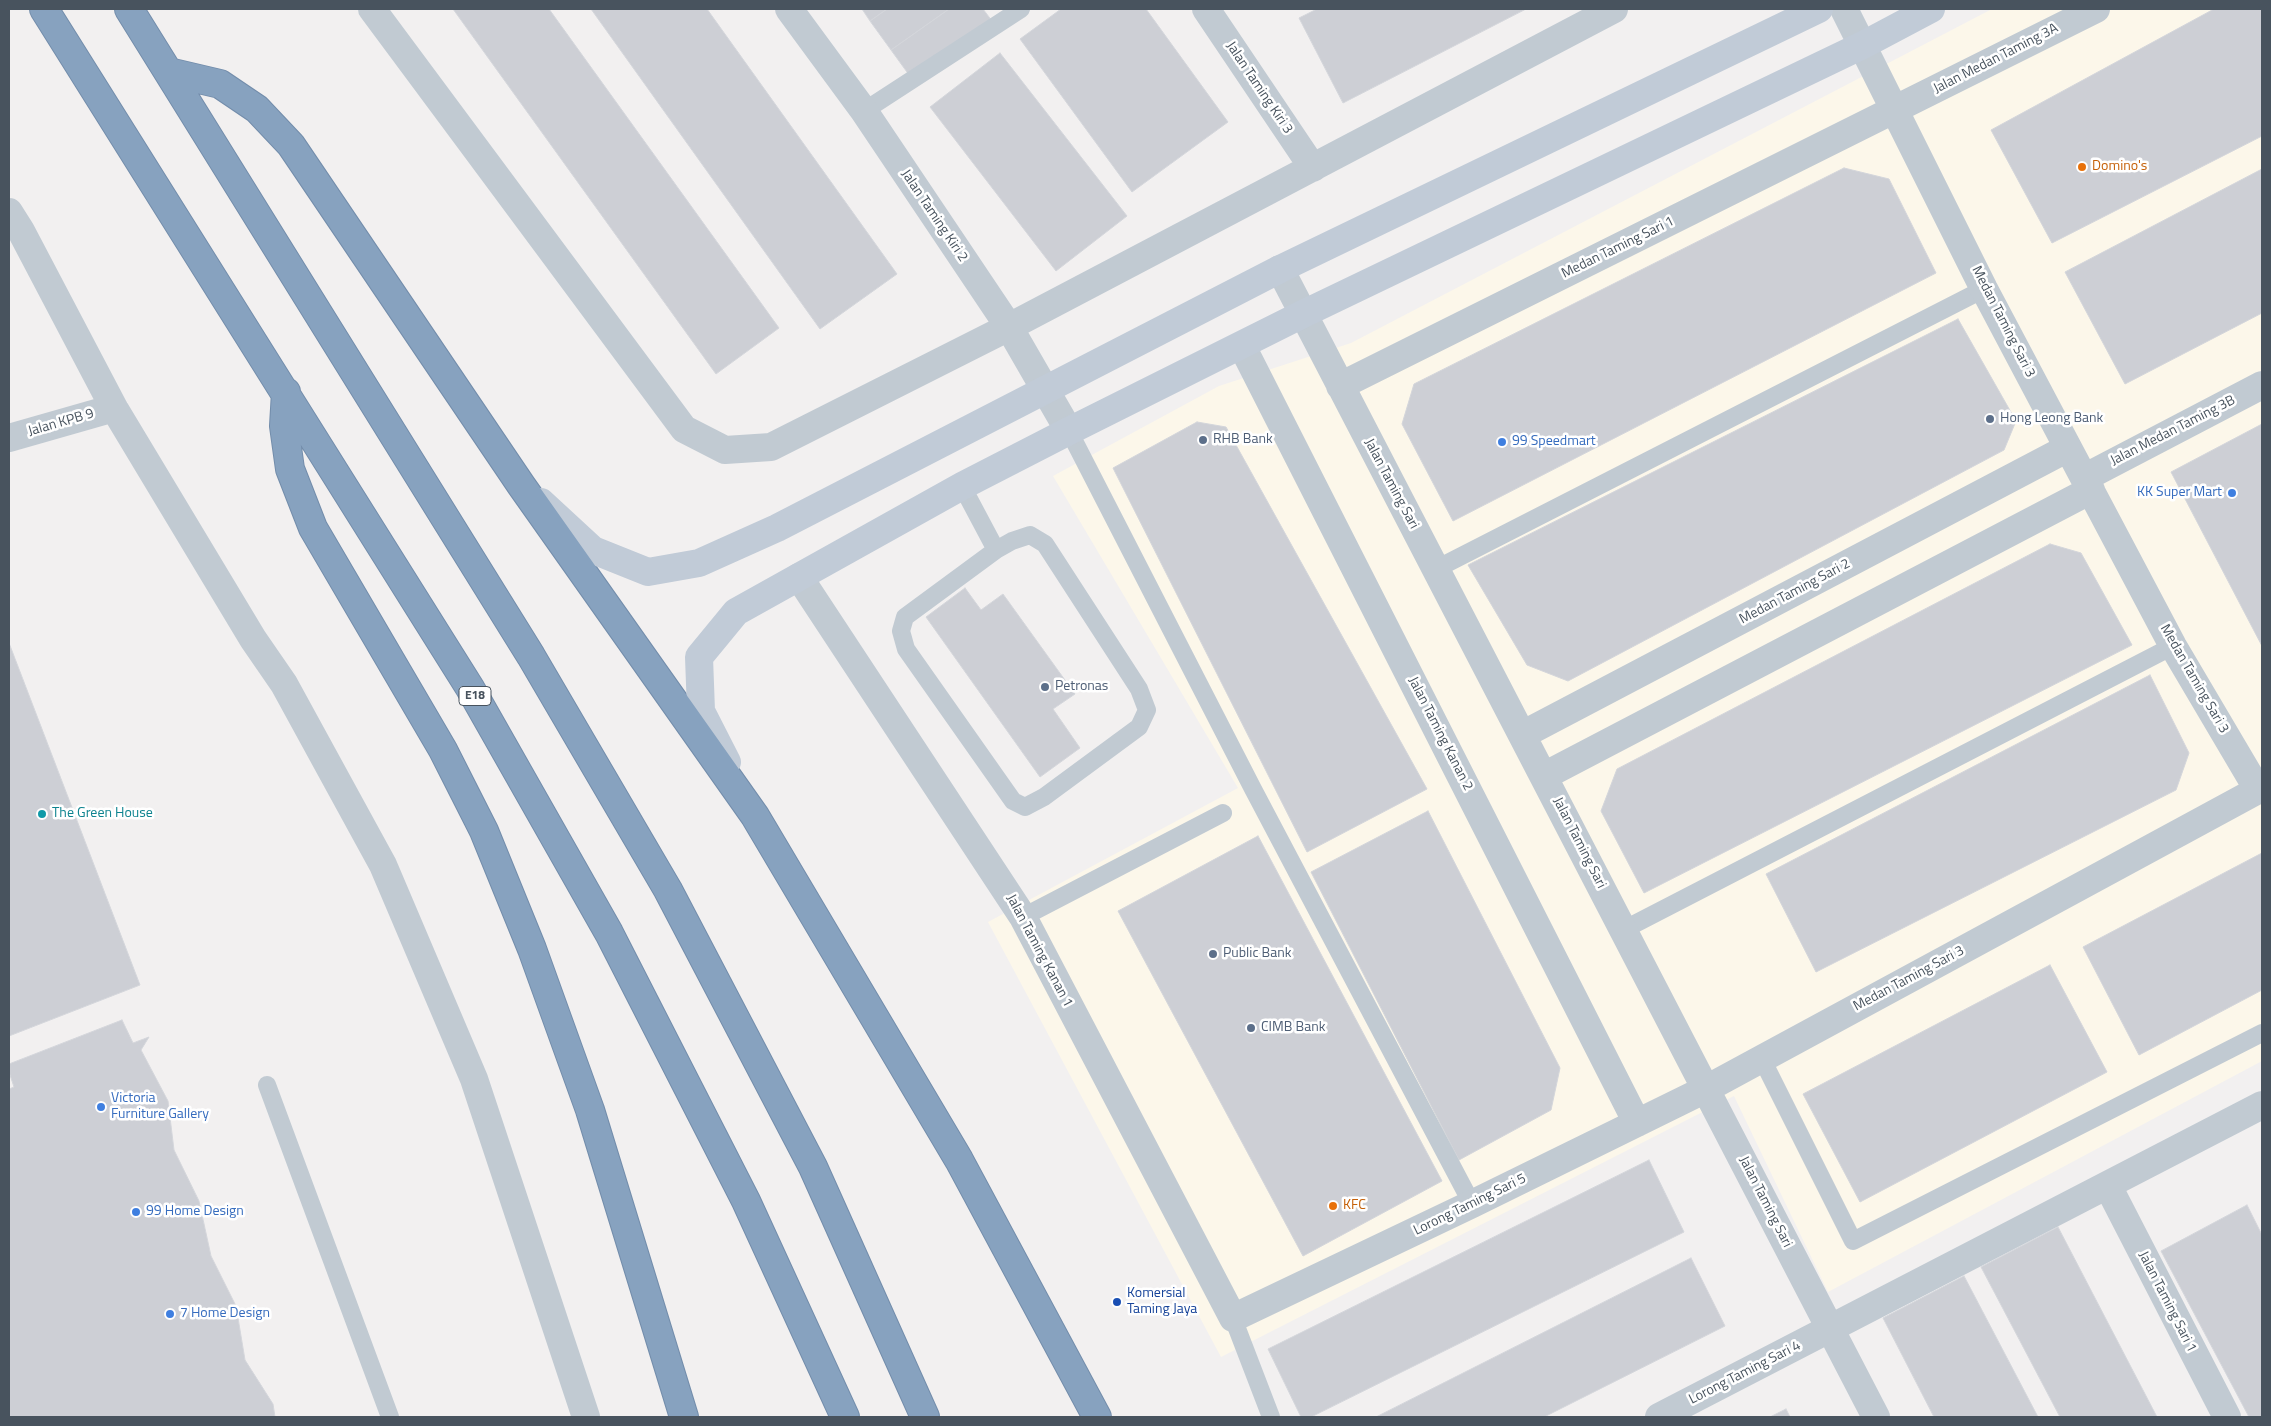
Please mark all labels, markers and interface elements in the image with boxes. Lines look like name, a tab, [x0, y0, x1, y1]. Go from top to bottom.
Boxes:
street label: Jalan Medan Taming 3A	[1931, 20, 2061, 98]
street label: Jalan Taming Kiri 3	[1222, 39, 1296, 137]
place label: Domino's	[2092, 159, 2147, 175]
marker: Domino's	[2076, 161, 2088, 173]
street label: Jalan Taming Kiri 2	[897, 167, 971, 265]
street label: Medan Taming Sari 1	[1559, 214, 1677, 282]
street label: Medan Taming Sari 3	[1968, 263, 2038, 381]
street label: Jalan Medan Taming 3B	[2108, 392, 2238, 470]
street label: Jalan KPB 9	[26, 406, 96, 440]
place label: Hong Leong Bank	[2000, 411, 2103, 427]
marker: Hong Leong Bank	[1984, 413, 1996, 425]
place label: RHB Bank	[1213, 432, 1273, 448]
marker: RHB Bank	[1197, 434, 1209, 446]
place label: 99 Speedmart	[1512, 434, 1596, 450]
street label: Jalan Taming Sari	[1360, 436, 1422, 532]
marker: 99 Speedmart	[1496, 436, 1508, 448]
place label: KK Super Mart	[2137, 485, 2222, 501]
marker: KK Super Mart	[2226, 487, 2238, 499]
street label: Medan Taming Sari 2	[1737, 556, 1853, 628]
street label: Medan Taming Sari 3	[2156, 622, 2232, 736]
street label: Jalan Taming Kanan 2	[1404, 674, 1476, 794]
place label: Petronas	[1055, 679, 1108, 695]
marker: Petronas	[1039, 681, 1051, 693]
road number: E18	[459, 686, 491, 706]
street label: Jalan Taming Sari	[1549, 795, 1609, 891]
place label: The Green House	[52, 806, 153, 822]
marker: The Green House	[36, 808, 48, 820]
street label: Jalan Taming Kanan 1	[1002, 892, 1076, 1010]
street label: Medan Taming Sari 3	[1851, 943, 1967, 1015]
place label: Public Bank	[1223, 946, 1291, 962]
marker: Public Bank	[1207, 948, 1219, 960]
place label: CIMB Bank	[1261, 1020, 1325, 1036]
marker: CIMB Bank	[1245, 1022, 1257, 1034]
place label: Victoria Furniture Gallery	[111, 1091, 209, 1124]
marker: Victoria Furniture Gallery	[95, 1101, 107, 1113]
street label: Jalan Taming Sari	[1735, 1154, 1795, 1250]
street label: Lorong Taming Sari 5	[1411, 1170, 1529, 1240]
place label: KFC	[1343, 1198, 1366, 1214]
marker: KFC	[1327, 1200, 1339, 1212]
place label: 99 Home Design	[146, 1204, 244, 1220]
marker: 99 Home Design	[130, 1206, 142, 1218]
street label: Jalan Taming Sari 1	[2134, 1249, 2200, 1355]
place label: Komersial Taming Jaya	[1127, 1286, 1197, 1318]
marker: Komersial Taming Jaya	[1111, 1296, 1123, 1308]
place label: 7 Home Design	[180, 1306, 270, 1322]
marker: 7 Home Design	[164, 1308, 176, 1320]
street label: Lorong Taming Sari 4	[1686, 1338, 1804, 1408]

